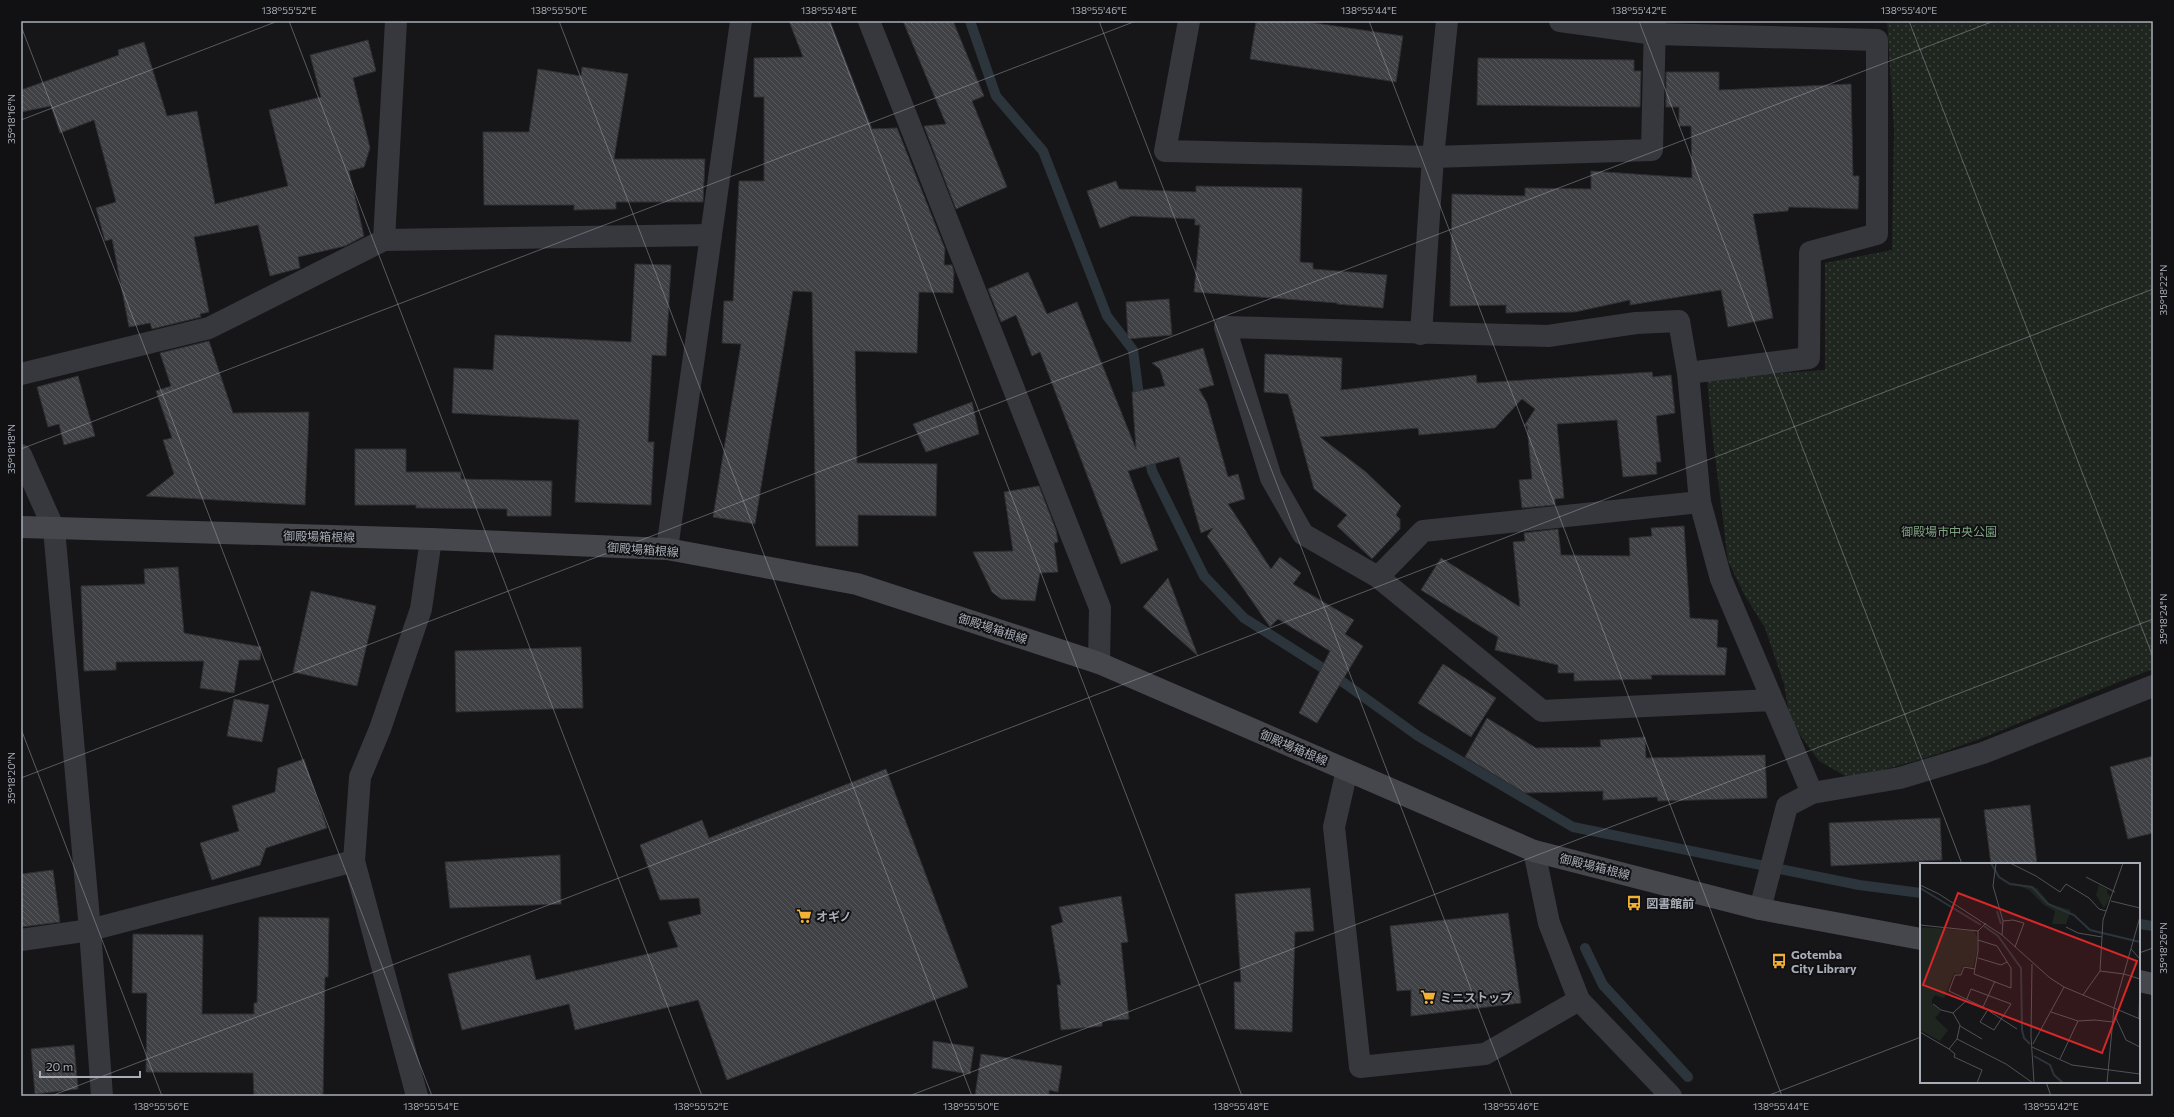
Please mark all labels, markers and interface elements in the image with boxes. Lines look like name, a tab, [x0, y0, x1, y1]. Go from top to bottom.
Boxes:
text: 138°55'52"E	[261, 4, 317, 16]
text: 138°55'50"E	[531, 4, 587, 16]
text: 138°55'48"E	[801, 4, 857, 16]
text: 138°55'46"E	[1071, 4, 1127, 16]
text: 138°55'44"E	[1341, 4, 1397, 16]
text: 138°55'42"E	[1611, 4, 1667, 16]
text: 138°55'40"E	[1881, 4, 1937, 16]
text: 35°18'16"N	[5, 94, 17, 144]
text: 35°18'22"N	[2157, 265, 2169, 315]
text: 35°18'18"N	[5, 424, 17, 474]
park label: 御殿場市中央公園	[1901, 524, 1997, 538]
street label: 御殿場箱根線	[283, 528, 355, 544]
street label: 御殿場箱根線	[607, 540, 679, 558]
text: 35°18'24"N	[2157, 593, 2169, 645]
street label: 御殿場箱根線	[957, 610, 1029, 646]
street label: 御殿場箱根線	[1258, 726, 1330, 768]
text: 35°18'20"N	[5, 752, 17, 804]
street label: 御殿場箱根線	[1558, 850, 1632, 882]
inset map	[1920, 863, 2140, 1083]
bus stop icon: 図書館前	[1625, 894, 1643, 912]
place label: 図書館前	[1646, 896, 1694, 910]
supermarket icon: オギノ	[795, 907, 813, 925]
place label: オギノ	[816, 909, 852, 923]
text: 35°18'26"N	[2157, 922, 2169, 974]
place label: Gotemba City Library	[1791, 947, 1857, 975]
bus stop icon: Gotemba City Library	[1770, 952, 1788, 970]
supermarket icon: ミニストップ	[1419, 988, 1437, 1006]
place label: ミニストップ	[1440, 990, 1512, 1004]
scale bar	[40, 1053, 140, 1079]
text: 20 m	[46, 1059, 73, 1073]
text: 138°55'56"E	[133, 1100, 189, 1112]
text: 138°55'54"E	[403, 1100, 459, 1112]
text: 138°55'52"E	[673, 1100, 729, 1112]
text: 138°55'50"E	[943, 1100, 999, 1112]
text: 138°55'48"E	[1213, 1100, 1269, 1112]
text: 138°55'46"E	[1483, 1100, 1539, 1112]
text: 138°55'44"E	[1753, 1100, 1809, 1112]
text: 138°55'42"E	[2023, 1100, 2079, 1112]

